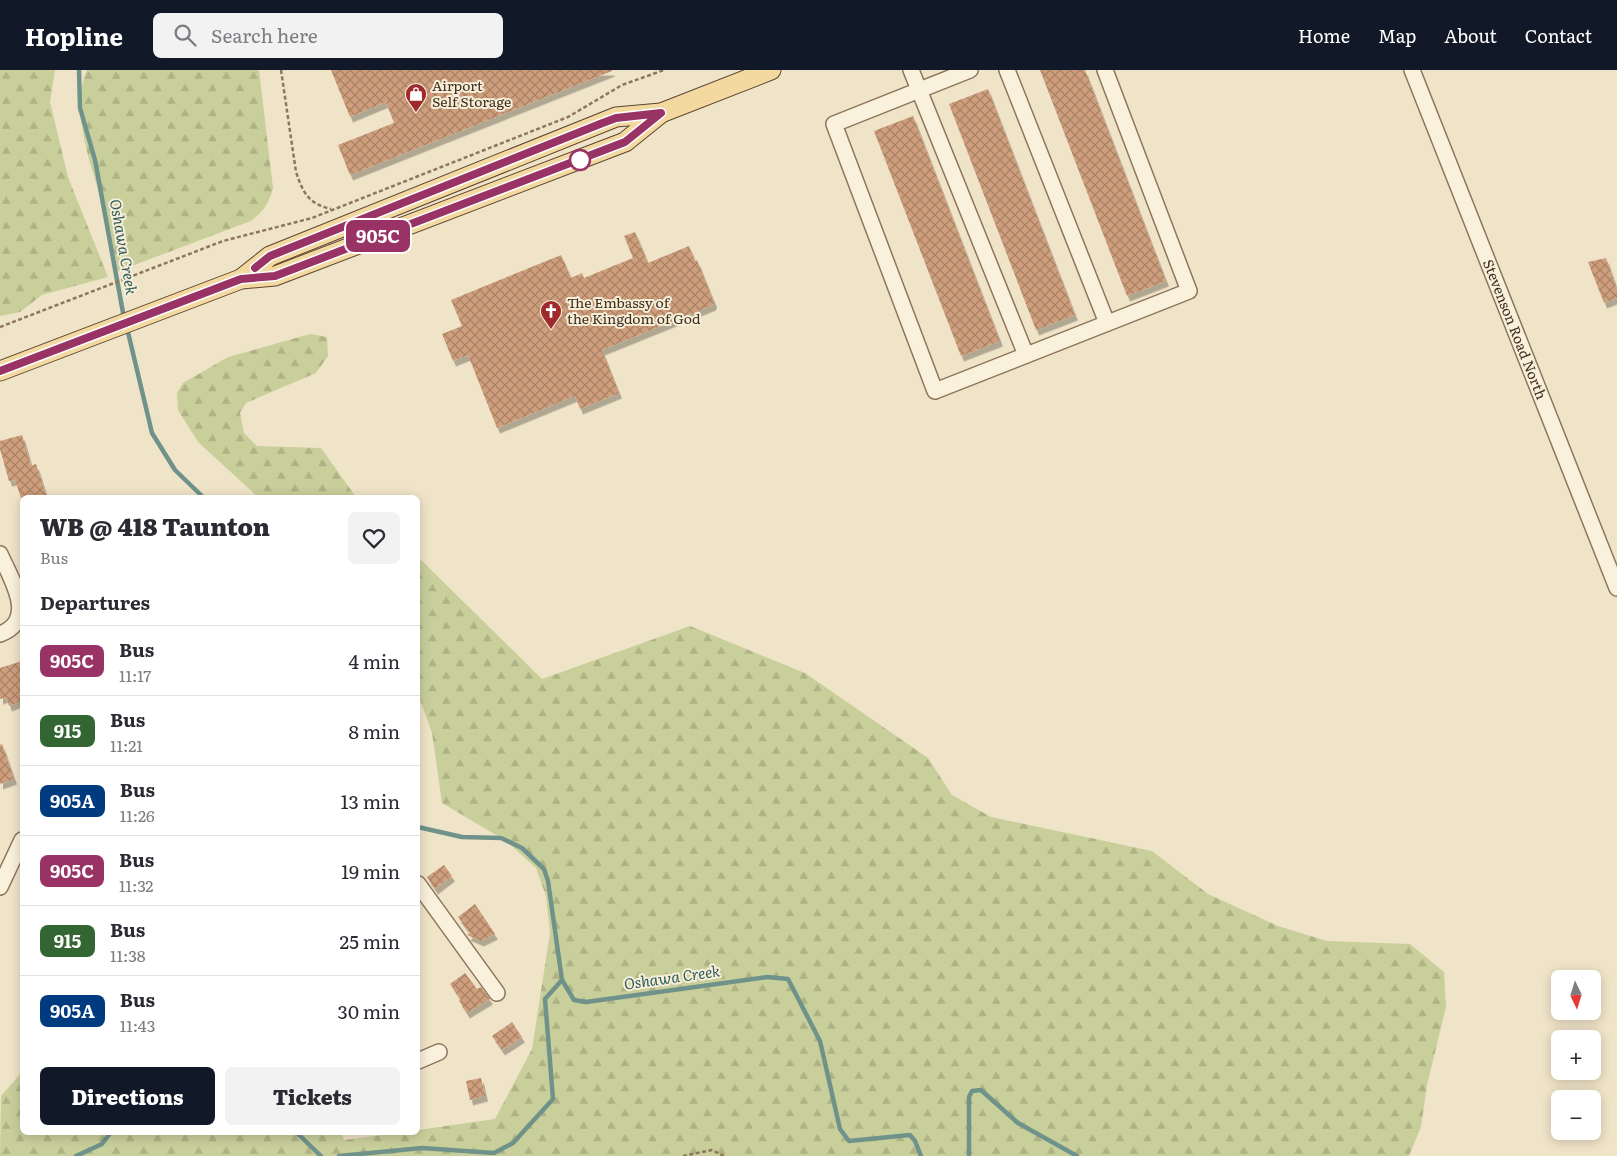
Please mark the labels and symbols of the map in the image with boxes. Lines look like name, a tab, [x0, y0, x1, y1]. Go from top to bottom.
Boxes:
place label: Airport Self Storage	[432, 75, 511, 111]
shop icon: Airport Self Storage	[404, 82, 428, 113]
unlabelled marker	[569, 149, 591, 171]
water label: Oshawa Creek	[105, 197, 144, 297]
line badge: 905C	[343, 220, 413, 252]
street label: Stevenson Road North	[1479, 256, 1552, 402]
place label: The Embassy of the Kingdom of God	[567, 292, 701, 328]
church icon: The Embassy of the Kingdom of God	[539, 299, 563, 330]
water label: Oshawa Creek	[622, 958, 722, 995]
north arrow	[1551, 970, 1601, 1020]

